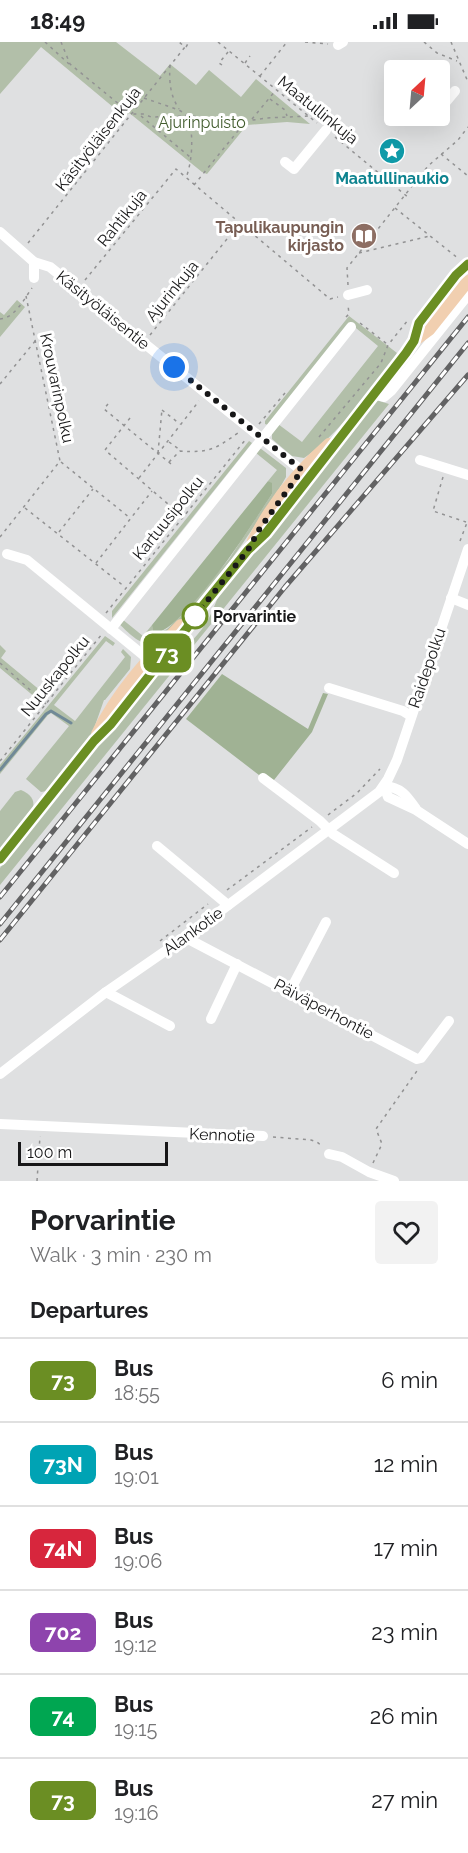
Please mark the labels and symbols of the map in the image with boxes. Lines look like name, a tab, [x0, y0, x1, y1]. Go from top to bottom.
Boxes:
north arrow	[384, 60, 450, 126]
street label: Maatullinkuja	[274, 72, 362, 148]
street label: Käsityöläisenkuja	[51, 83, 145, 195]
park label: Ajurinpuisto	[158, 113, 246, 132]
place icon: Maatullinaukio	[377, 136, 407, 166]
place label: Maatullinaukio	[335, 169, 449, 188]
street label: Rahtikuja	[93, 186, 151, 250]
place label: Tapulikaupungin kirjasto	[216, 218, 344, 255]
library icon: Tapulikaupungin kirjasto	[349, 221, 379, 251]
street label: Ajurinkuja	[142, 257, 202, 325]
street label: Käsityöläisentie	[52, 267, 154, 353]
street label: Krouvarinpolku	[36, 331, 78, 445]
your location	[159, 352, 189, 382]
street label: Kartuusipolku	[129, 472, 207, 564]
marker: Porvarintie	[182, 603, 208, 629]
place label: Porvarintie	[213, 607, 297, 626]
street label: Raidepolku	[404, 625, 450, 711]
street label: Nuuskapolku	[17, 632, 93, 720]
line badge: 73	[140, 634, 194, 672]
street label: Alankotie	[160, 903, 226, 959]
street label: Päiväperhontie	[271, 975, 377, 1043]
street label: Kennotie	[189, 1124, 255, 1146]
scale bar	[18, 1139, 168, 1166]

